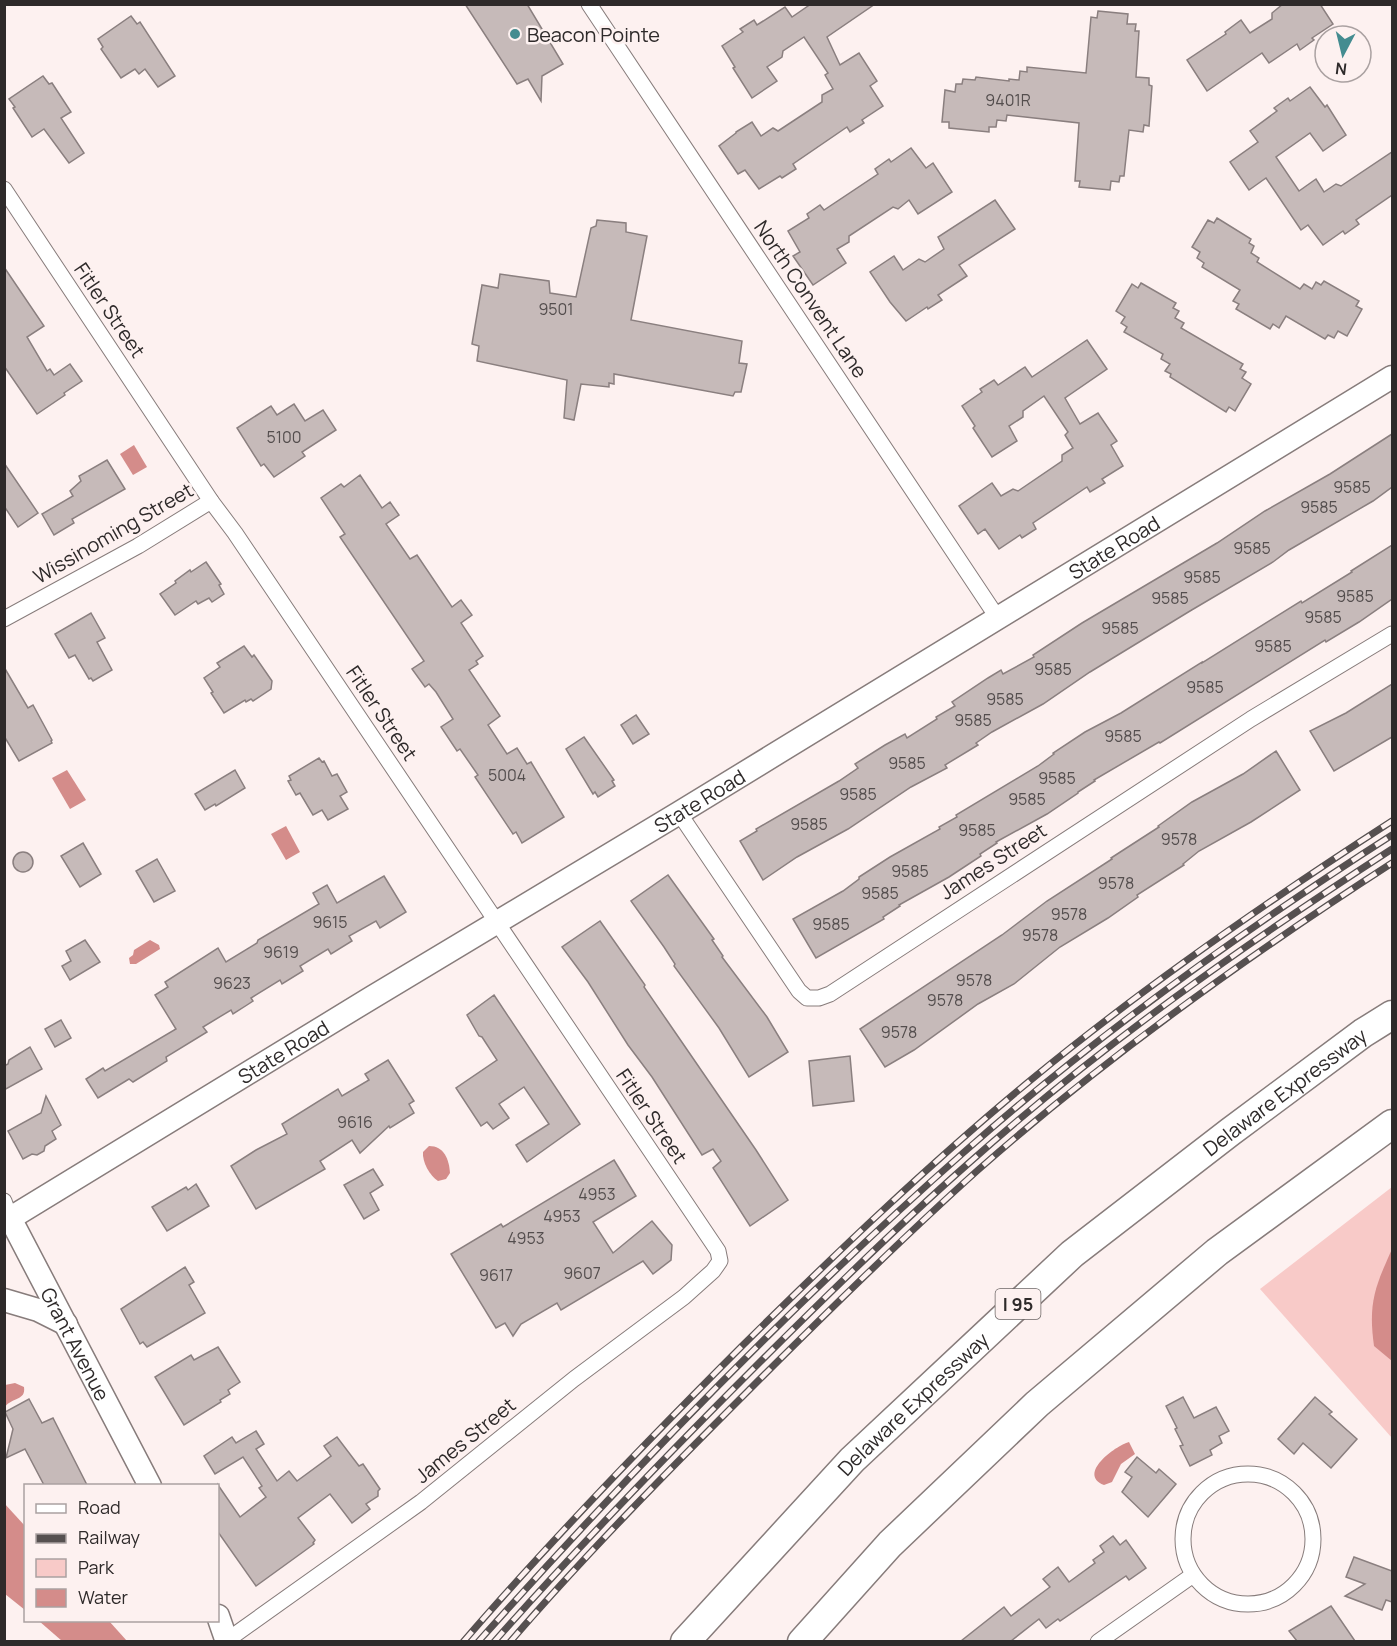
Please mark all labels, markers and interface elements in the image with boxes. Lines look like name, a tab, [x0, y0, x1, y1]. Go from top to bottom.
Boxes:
place label: Beacon Pointe	[527, 21, 660, 48]
north arrow	[1313, 24, 1373, 84]
marker: Beacon Pointe	[508, 27, 522, 41]
text: N	[1334, 57, 1348, 81]
house number: 9401R	[985, 89, 1031, 111]
street label: North Convent Lane	[748, 215, 874, 383]
street label: Fitler Street	[68, 257, 152, 363]
house number: 9501	[538, 298, 574, 320]
house number: 5100	[267, 426, 302, 448]
street label: Wissinoming Street	[28, 476, 198, 590]
house number: 9585	[1333, 476, 1371, 498]
house number: 9585	[1300, 496, 1338, 518]
street label: State Road	[1063, 509, 1165, 585]
house number: 9585	[1233, 537, 1271, 559]
house number: 9585	[1183, 566, 1221, 588]
house number: 9585	[1336, 585, 1374, 607]
house number: 9585	[1151, 587, 1189, 609]
house number: 9585	[1304, 606, 1342, 628]
house number: 9585	[1101, 617, 1139, 639]
house number: 9585	[1254, 635, 1292, 657]
house number: 9585	[1034, 658, 1072, 680]
street label: Fitler Street	[340, 660, 424, 766]
house number: 9585	[1186, 676, 1224, 698]
house number: 9585	[986, 688, 1024, 710]
house number: 9585	[954, 709, 992, 731]
house number: 9585	[1104, 725, 1142, 747]
house number: 9585	[888, 752, 926, 774]
street label: State Road	[649, 762, 750, 839]
house number: 5004	[488, 764, 526, 786]
house number: 9585	[1038, 767, 1076, 789]
house number: 9585	[839, 783, 877, 805]
house number: 9585	[1008, 788, 1046, 810]
house number: 9585	[790, 813, 828, 835]
street label: James Street	[934, 816, 1052, 906]
house number: 9585	[958, 819, 996, 841]
house number: 9578	[1161, 828, 1197, 850]
house number: 9585	[891, 860, 929, 882]
house number: 9578	[1098, 872, 1134, 894]
house number: 9585	[861, 882, 899, 904]
house number: 9578	[1051, 903, 1087, 925]
house number: 9615	[312, 911, 348, 933]
house number: 9585	[812, 913, 850, 935]
house number: 9578	[1022, 924, 1058, 946]
house number: 9619	[263, 941, 299, 963]
house number: 9578	[956, 969, 992, 991]
house number: 9623	[213, 972, 251, 994]
house number: 9578	[927, 989, 963, 1011]
street label: State Road	[232, 1013, 334, 1090]
house number: 9578	[881, 1021, 917, 1043]
street label: Delaware Expressway	[1197, 1021, 1372, 1162]
street label: Fitler Street	[610, 1063, 694, 1169]
house number: 9616	[337, 1111, 373, 1133]
house number: 4953	[578, 1183, 616, 1205]
house number: 4953	[543, 1205, 581, 1227]
house number: 4953	[507, 1227, 545, 1249]
house number: 9607	[563, 1262, 601, 1284]
house number: 9617	[479, 1264, 513, 1286]
street label: Grant Avenue	[35, 1282, 117, 1405]
road number: I 95	[996, 1289, 1040, 1319]
street label: Delaware Expressway	[831, 1325, 994, 1481]
street label: James Street	[409, 1391, 521, 1489]
legend	[24, 1484, 219, 1622]
text: Road	[78, 1495, 121, 1519]
text: Railway	[78, 1525, 140, 1549]
text: Park	[78, 1555, 115, 1579]
text: Water	[78, 1585, 128, 1609]

